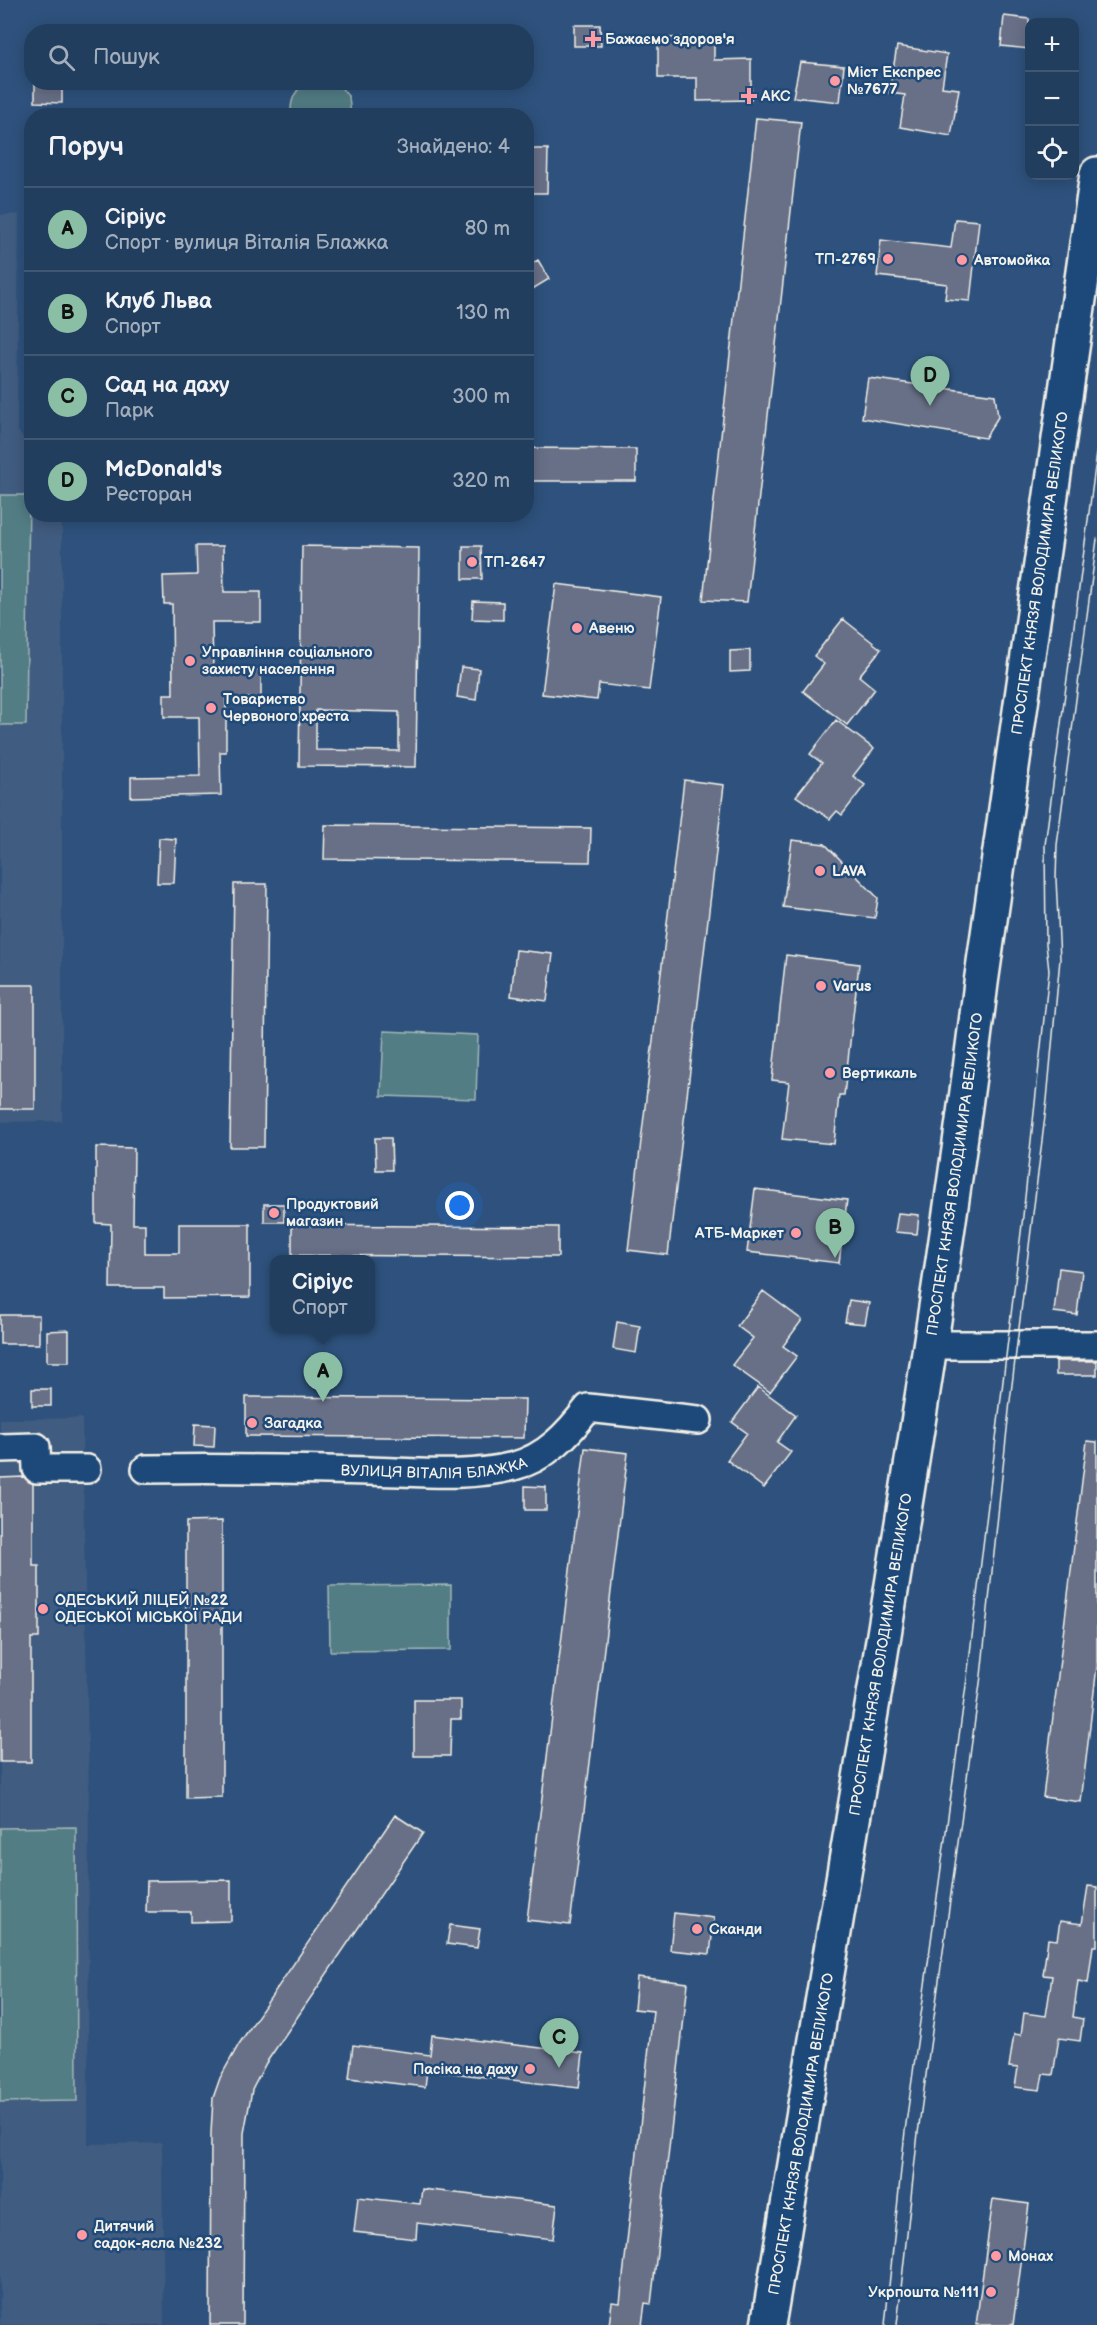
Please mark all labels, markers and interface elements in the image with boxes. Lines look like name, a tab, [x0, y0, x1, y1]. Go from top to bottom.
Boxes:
map controls	[1025, 18, 1079, 180]
button: +	[1025, 18, 1079, 72]
search box	[24, 24, 534, 90]
place label: Бажаємо здоров'я	[605, 30, 735, 49]
marker: Бажаємо здоров'я	[586, 32, 600, 46]
icon: search	[45, 41, 78, 74]
text: Пошук	[93, 44, 160, 71]
place label: Міст Експрес №7677	[847, 63, 942, 99]
button: −	[1025, 72, 1079, 126]
marker: Міст Експрес №7677	[828, 74, 842, 88]
place label: АКС	[760, 87, 791, 106]
marker: АКС	[742, 89, 756, 103]
button: locate	[1025, 126, 1079, 180]
text: Поруч	[48, 132, 124, 163]
text: Знайдено: 4	[397, 135, 510, 159]
text: Сіріус	[105, 204, 166, 231]
text: A	[61, 217, 74, 241]
text: 80 m	[465, 217, 510, 241]
text: Спорт · вулиця Віталія Блажка	[105, 231, 388, 255]
place label: ТП-2769	[815, 250, 876, 269]
place label: Автомойка	[973, 251, 1051, 270]
marker: ТП-2769	[881, 252, 895, 266]
marker: Автомойка	[955, 253, 969, 267]
text: Клуб Льва	[105, 288, 212, 315]
text: B	[60, 301, 75, 325]
text: 130 m	[456, 301, 510, 325]
text: Спорт	[105, 315, 161, 339]
pin: D	[910, 356, 950, 406]
text: Сад на даху	[105, 372, 230, 399]
text: C	[60, 385, 75, 409]
text: 300 m	[452, 385, 510, 409]
text: Парк	[105, 399, 154, 423]
street label: ПРОСПЕКТ КНЯЗЯ ВОЛОДИМИРА ВЕЛИКОГО	[1008, 410, 1073, 736]
text: McDonald's	[105, 456, 222, 483]
text: D	[61, 469, 74, 493]
text: 320 m	[452, 469, 510, 493]
text: Ресторан	[105, 483, 192, 507]
place label: ТП-2647	[484, 553, 546, 572]
marker: ТП-2647	[465, 555, 479, 569]
place label: Авеню	[588, 619, 635, 638]
marker: Авеню	[570, 621, 584, 635]
place label: Управління соціального захисту населення	[202, 643, 372, 679]
marker: Управління соціального захисту населення	[183, 654, 197, 668]
place label: Товариство Червоного хреста	[223, 690, 349, 726]
marker: Товариство Червоного хреста	[204, 701, 218, 715]
place label: LAVA	[832, 862, 867, 881]
marker: LAVA	[813, 864, 827, 878]
place label: Varus	[833, 977, 871, 996]
marker: Varus	[814, 979, 828, 993]
street label: ПРОСПЕКТ КНЯЗЯ ВОЛОДИМИРА ВЕЛИКОГО	[923, 1011, 987, 1337]
place label: Вертикаль	[842, 1064, 917, 1083]
marker: Вертикаль	[823, 1066, 837, 1080]
your location	[445, 1191, 474, 1220]
place label: Продуктовий магазин	[286, 1195, 379, 1231]
marker: Продуктовий магазин	[267, 1206, 281, 1220]
pin: B	[816, 1208, 854, 1258]
place label: АТБ-Маркет	[694, 1224, 785, 1243]
marker: АТБ-Маркет	[789, 1226, 803, 1240]
popup	[270, 1255, 375, 1333]
text: Сіріус	[292, 1269, 353, 1296]
text: Спорт	[292, 1296, 348, 1320]
pin: A	[304, 1352, 342, 1402]
place label: Загадка	[264, 1414, 322, 1433]
marker: Загадка	[245, 1416, 259, 1430]
street label: ВУЛИЦЯ ВІТАЛІЯ БЛАЖКА	[340, 1453, 530, 1483]
street label: ПРОСПЕКТ КНЯЗЯ ВОЛОДИМИРА ВЕЛИКОГО	[845, 1492, 917, 1817]
place label: ОДЕСЬКИЙ ЛІЦЕЙ №22 ОДЕСЬКОЇ МІСЬКОЇ РАДИ	[55, 1590, 243, 1627]
marker: ОДЕСЬКИЙ ЛІЦЕЙ №22 ОДЕСЬКОЇ МІСЬКОЇ РАДИ	[36, 1602, 50, 1616]
place label: Сканди	[709, 1920, 762, 1939]
marker: Сканди	[690, 1922, 704, 1936]
street label: ПРОСПЕКТ КНЯЗЯ ВОЛОДИМИРА ВЕЛИКОГО	[765, 1971, 838, 2296]
pin: C	[540, 2018, 578, 2068]
place label: Пасіка на даху	[413, 2060, 519, 2079]
marker: Пасіка на даху	[523, 2062, 537, 2076]
place label: Дитячий садок-ясла №232	[94, 2217, 222, 2253]
marker: Дитячий садок-ясла №232	[75, 2228, 89, 2242]
place label: Монах	[1008, 2247, 1053, 2266]
marker: Монах	[989, 2249, 1003, 2263]
place label: Укрпошта №111	[868, 2283, 979, 2302]
marker: Укрпошта №111	[984, 2285, 998, 2299]

